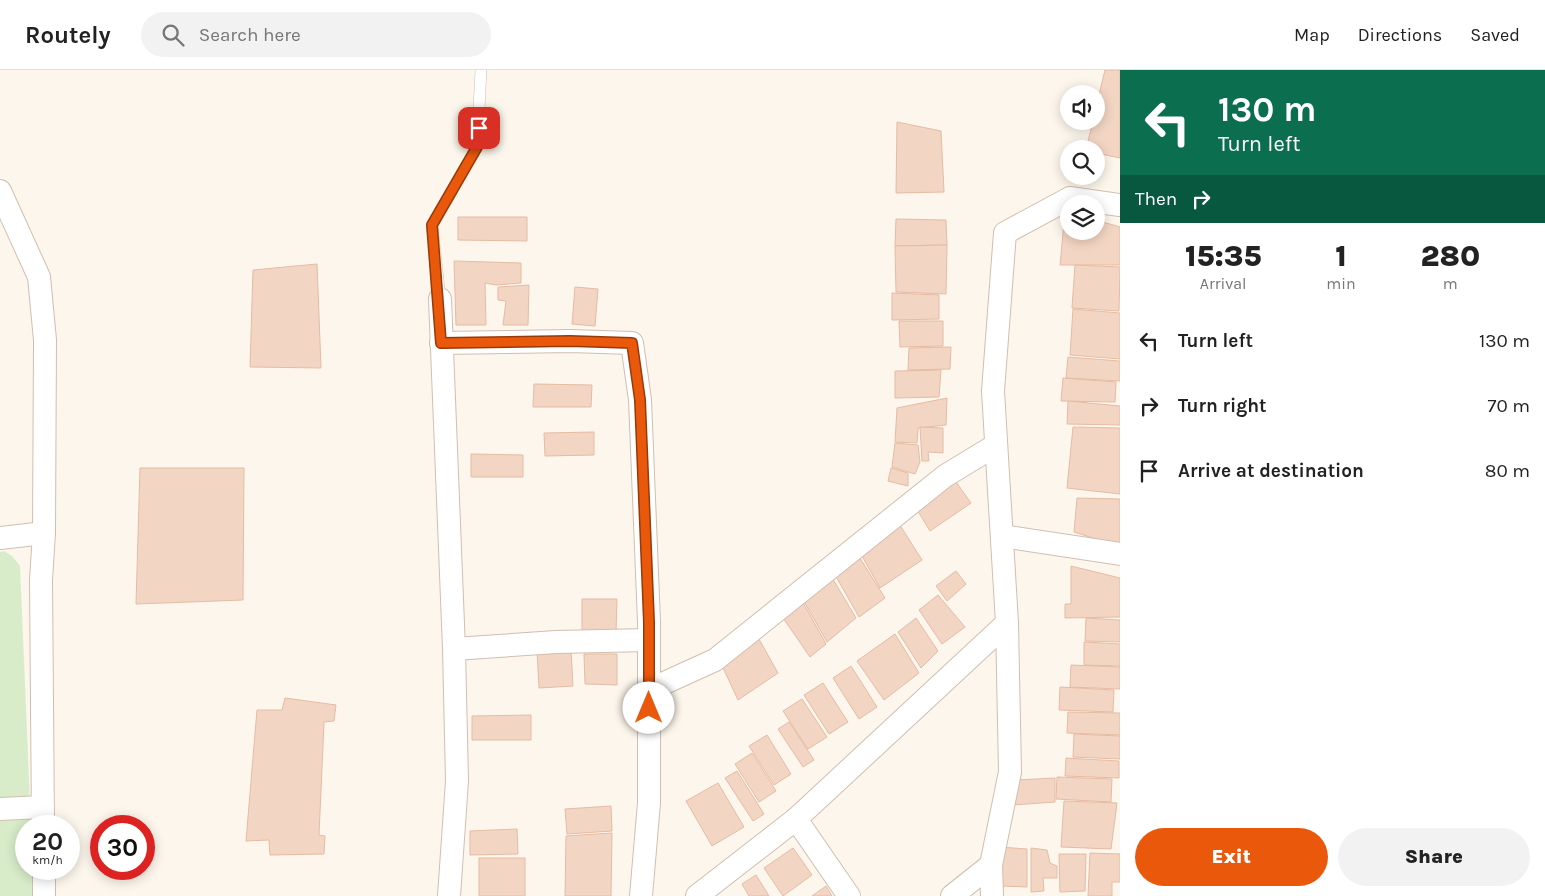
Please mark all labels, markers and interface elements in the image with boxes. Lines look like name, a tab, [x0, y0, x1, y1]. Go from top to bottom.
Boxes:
search box	[141, 12, 491, 57]
text: Routely	[25, 21, 111, 49]
icon: search	[159, 21, 187, 49]
text: Search here	[199, 24, 301, 46]
text: Map	[1294, 24, 1330, 46]
text: Directions	[1358, 24, 1442, 46]
text: Saved	[1470, 24, 1520, 46]
map controls	[1060, 85, 1105, 240]
button: sound	[1060, 85, 1105, 130]
text: 130 m	[1218, 89, 1316, 130]
icon: left	[1135, 90, 1200, 155]
pin	[458, 107, 500, 149]
icon: arrive	[465, 114, 493, 142]
text: Turn left	[1218, 131, 1301, 157]
button: search	[1060, 140, 1105, 185]
icon: right	[1187, 185, 1215, 213]
text: Then	[1135, 188, 1177, 210]
button: layers	[1060, 195, 1105, 240]
text: 15:35	[1185, 238, 1261, 274]
text: 1	[1335, 238, 1347, 274]
text: 280	[1421, 238, 1480, 274]
text: Arrival	[1200, 274, 1247, 293]
text: min	[1326, 274, 1356, 293]
text: m	[1443, 274, 1458, 293]
icon: left	[1135, 327, 1163, 355]
text: Turn left	[1178, 330, 1253, 352]
text: 130 m	[1479, 330, 1530, 352]
icon: right	[1135, 392, 1163, 420]
text: Turn right	[1178, 395, 1267, 417]
text: 70 m	[1488, 395, 1530, 417]
icon: arrive	[1135, 457, 1163, 485]
text: Arrive at destination	[1178, 460, 1364, 482]
text: 80 m	[1485, 460, 1530, 482]
position arrow	[622, 681, 674, 733]
speed limit sign: 30	[90, 815, 155, 880]
text: 20	[32, 827, 63, 856]
button: Exit	[1135, 828, 1328, 886]
button: Share	[1338, 828, 1530, 886]
text: km/h	[32, 853, 63, 867]

